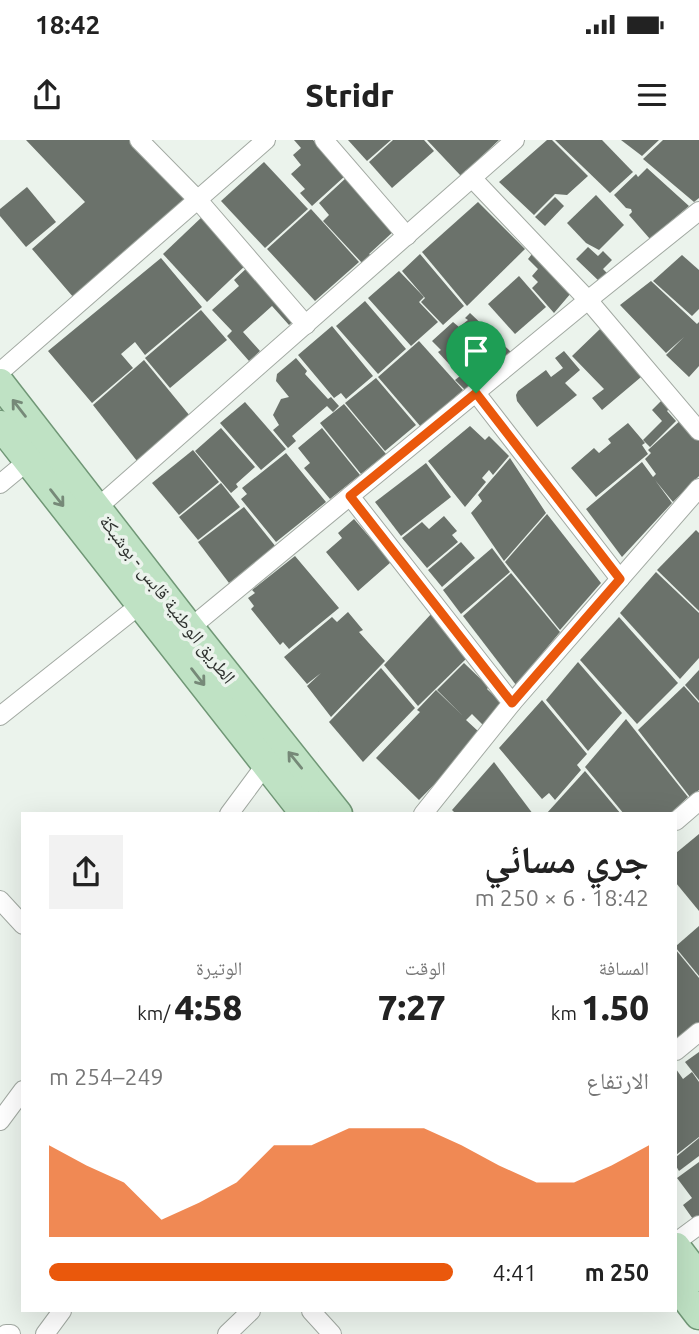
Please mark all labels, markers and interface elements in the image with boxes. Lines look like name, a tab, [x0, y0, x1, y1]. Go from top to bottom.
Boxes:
text: 18:42	[35, 10, 100, 39]
icon: share	[28, 76, 66, 114]
icon: menu	[633, 76, 671, 114]
text: Stridr	[305, 77, 394, 113]
pin	[446, 321, 506, 393]
icon: arrive	[457, 332, 495, 370]
one-way arrow	[11, 399, 26, 417]
one-way arrow	[50, 488, 65, 507]
street label: الطريق الوطنية قابس - بوشبكة	[95, 510, 241, 688]
one-way arrow	[190, 667, 205, 685]
one-way arrow	[287, 752, 303, 770]
button: share	[49, 835, 123, 909]
text: جري مسائي	[484, 838, 649, 880]
text: 18:42 · 6 × 250 m	[475, 885, 649, 910]
text: الوتيرة	[196, 957, 242, 979]
text: الوقت	[405, 957, 446, 979]
text: المسافة	[599, 957, 649, 979]
text: 4:58	[175, 987, 242, 1027]
text: 7:27	[378, 987, 446, 1027]
text: 1.50	[581, 987, 649, 1027]
text: /km	[137, 1002, 175, 1024]
text: km	[551, 1002, 581, 1024]
text: 249–254 m	[49, 1064, 163, 1089]
text: الارتفاع	[586, 1068, 649, 1093]
text: 4:41	[492, 1260, 537, 1285]
text: 250 m	[585, 1260, 649, 1285]

